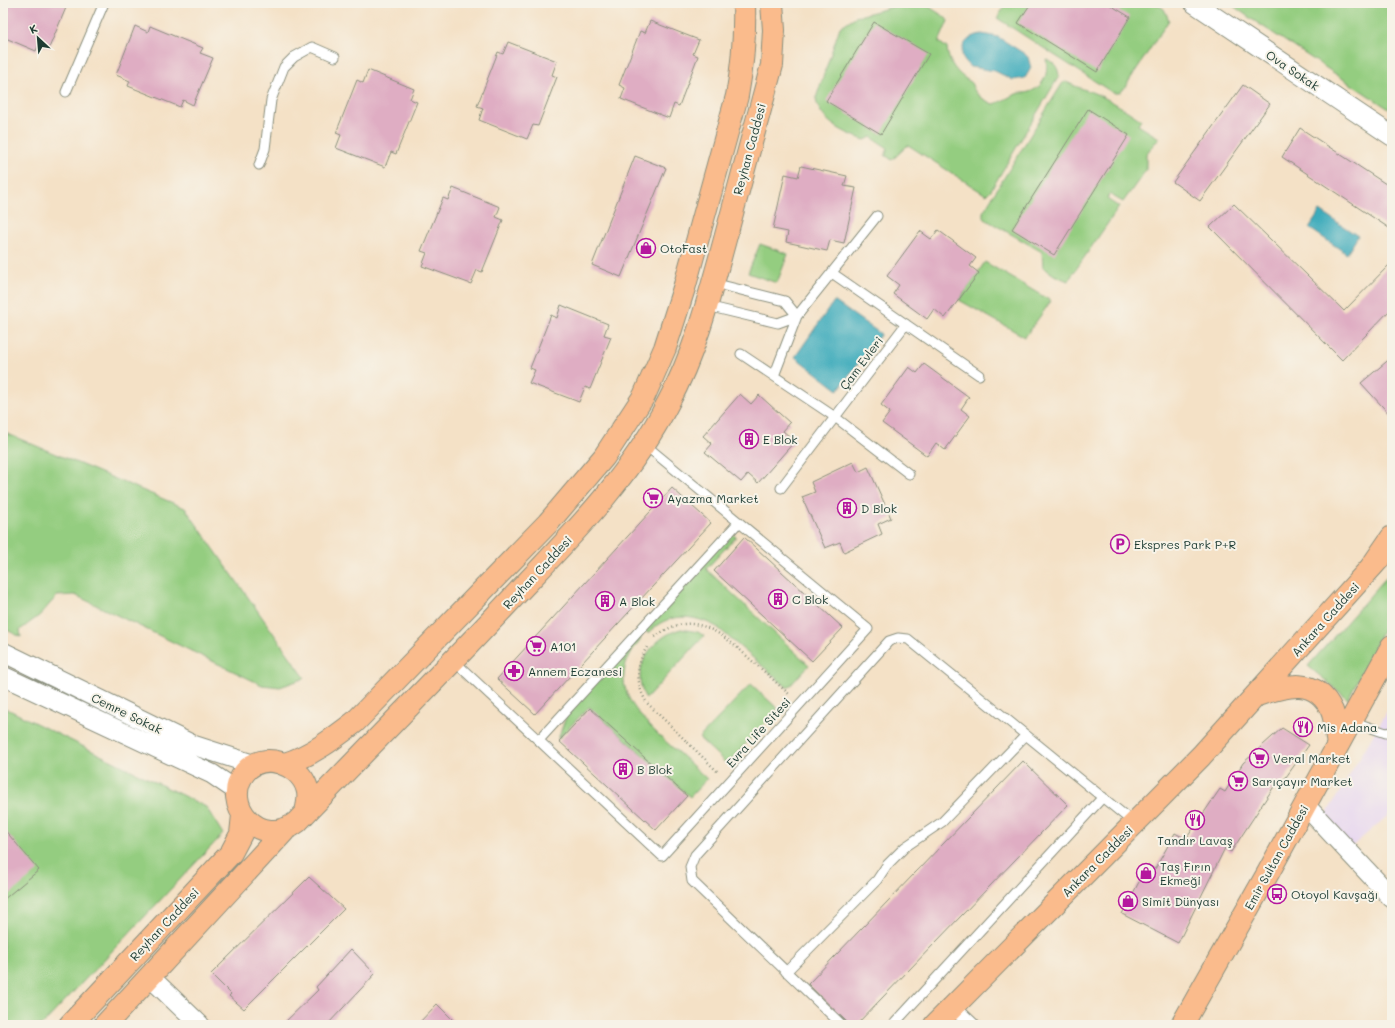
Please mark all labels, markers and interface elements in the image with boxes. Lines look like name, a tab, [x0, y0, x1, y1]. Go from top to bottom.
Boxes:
north arrow	[18, 18, 58, 58]
text: K	[27, 20, 40, 37]
street label: Ova Sokak	[1263, 46, 1323, 94]
street label: Reyhan Caddesi	[729, 101, 769, 197]
shop icon: OtoFast	[635, 237, 657, 259]
place label: OtoFast	[660, 240, 707, 256]
street label: Çam Evleri	[836, 333, 886, 393]
building icon: E Blok	[738, 428, 760, 450]
place label: E Blok	[763, 431, 798, 447]
supermarket icon: Ayazma Market	[642, 487, 664, 509]
place label: Ayazma Market	[667, 490, 759, 506]
building icon: D Blok	[836, 497, 858, 519]
place label: D Blok	[861, 500, 897, 516]
street label: Reyhan Caddesi	[499, 532, 575, 612]
parking icon: Ekspres Park P+R	[1109, 533, 1131, 555]
place label: Ekspres Park P+R	[1134, 536, 1236, 552]
street label: Ankara Caddesi	[1287, 579, 1363, 659]
building icon: C Blok	[767, 588, 789, 610]
building icon: A Blok	[594, 590, 616, 612]
place label: C Blok	[792, 591, 828, 607]
place label: A Blok	[619, 593, 655, 609]
supermarket icon: A101	[525, 635, 547, 657]
place label: A101	[550, 638, 576, 654]
pharmacy icon: Annem Eczanesi	[503, 660, 525, 682]
place label: Annem Eczanesi	[528, 663, 622, 679]
street label: Cemre Sokak	[89, 689, 165, 737]
street label: Evra Life Sitesi	[722, 694, 794, 770]
restaurant icon: Mis Adana	[1292, 716, 1314, 738]
place label: Mis Adana	[1317, 719, 1377, 735]
supermarket icon: Veral Market	[1248, 747, 1270, 769]
place label: Veral Market	[1273, 750, 1351, 766]
building icon: B Blok	[612, 758, 634, 780]
place label: B Blok	[637, 761, 672, 777]
supermarket icon: Sarıçayır Market	[1227, 770, 1249, 792]
place label: Sarıçayır Market	[1252, 773, 1353, 789]
street label: Emir Sultan Caddesi	[1240, 802, 1312, 912]
restaurant icon: Tandır Lavaş	[1184, 809, 1206, 831]
street label: Ankara Caddesi	[1058, 822, 1136, 900]
place label: Tandır Lavaş	[1157, 832, 1233, 848]
place label: Taş Fırın Ekmeği	[1160, 858, 1211, 888]
shop icon: Taş Fırın Ekmeği	[1135, 862, 1157, 884]
bus stop icon: Otoyol Kavşağı	[1266, 883, 1288, 905]
street label: Reyhan Caddesi	[126, 884, 202, 964]
place label: Otoyol Kavşağı	[1291, 886, 1378, 902]
shop icon: Simit Dünyası	[1117, 890, 1139, 912]
place label: Simit Dünyası	[1142, 893, 1220, 909]

